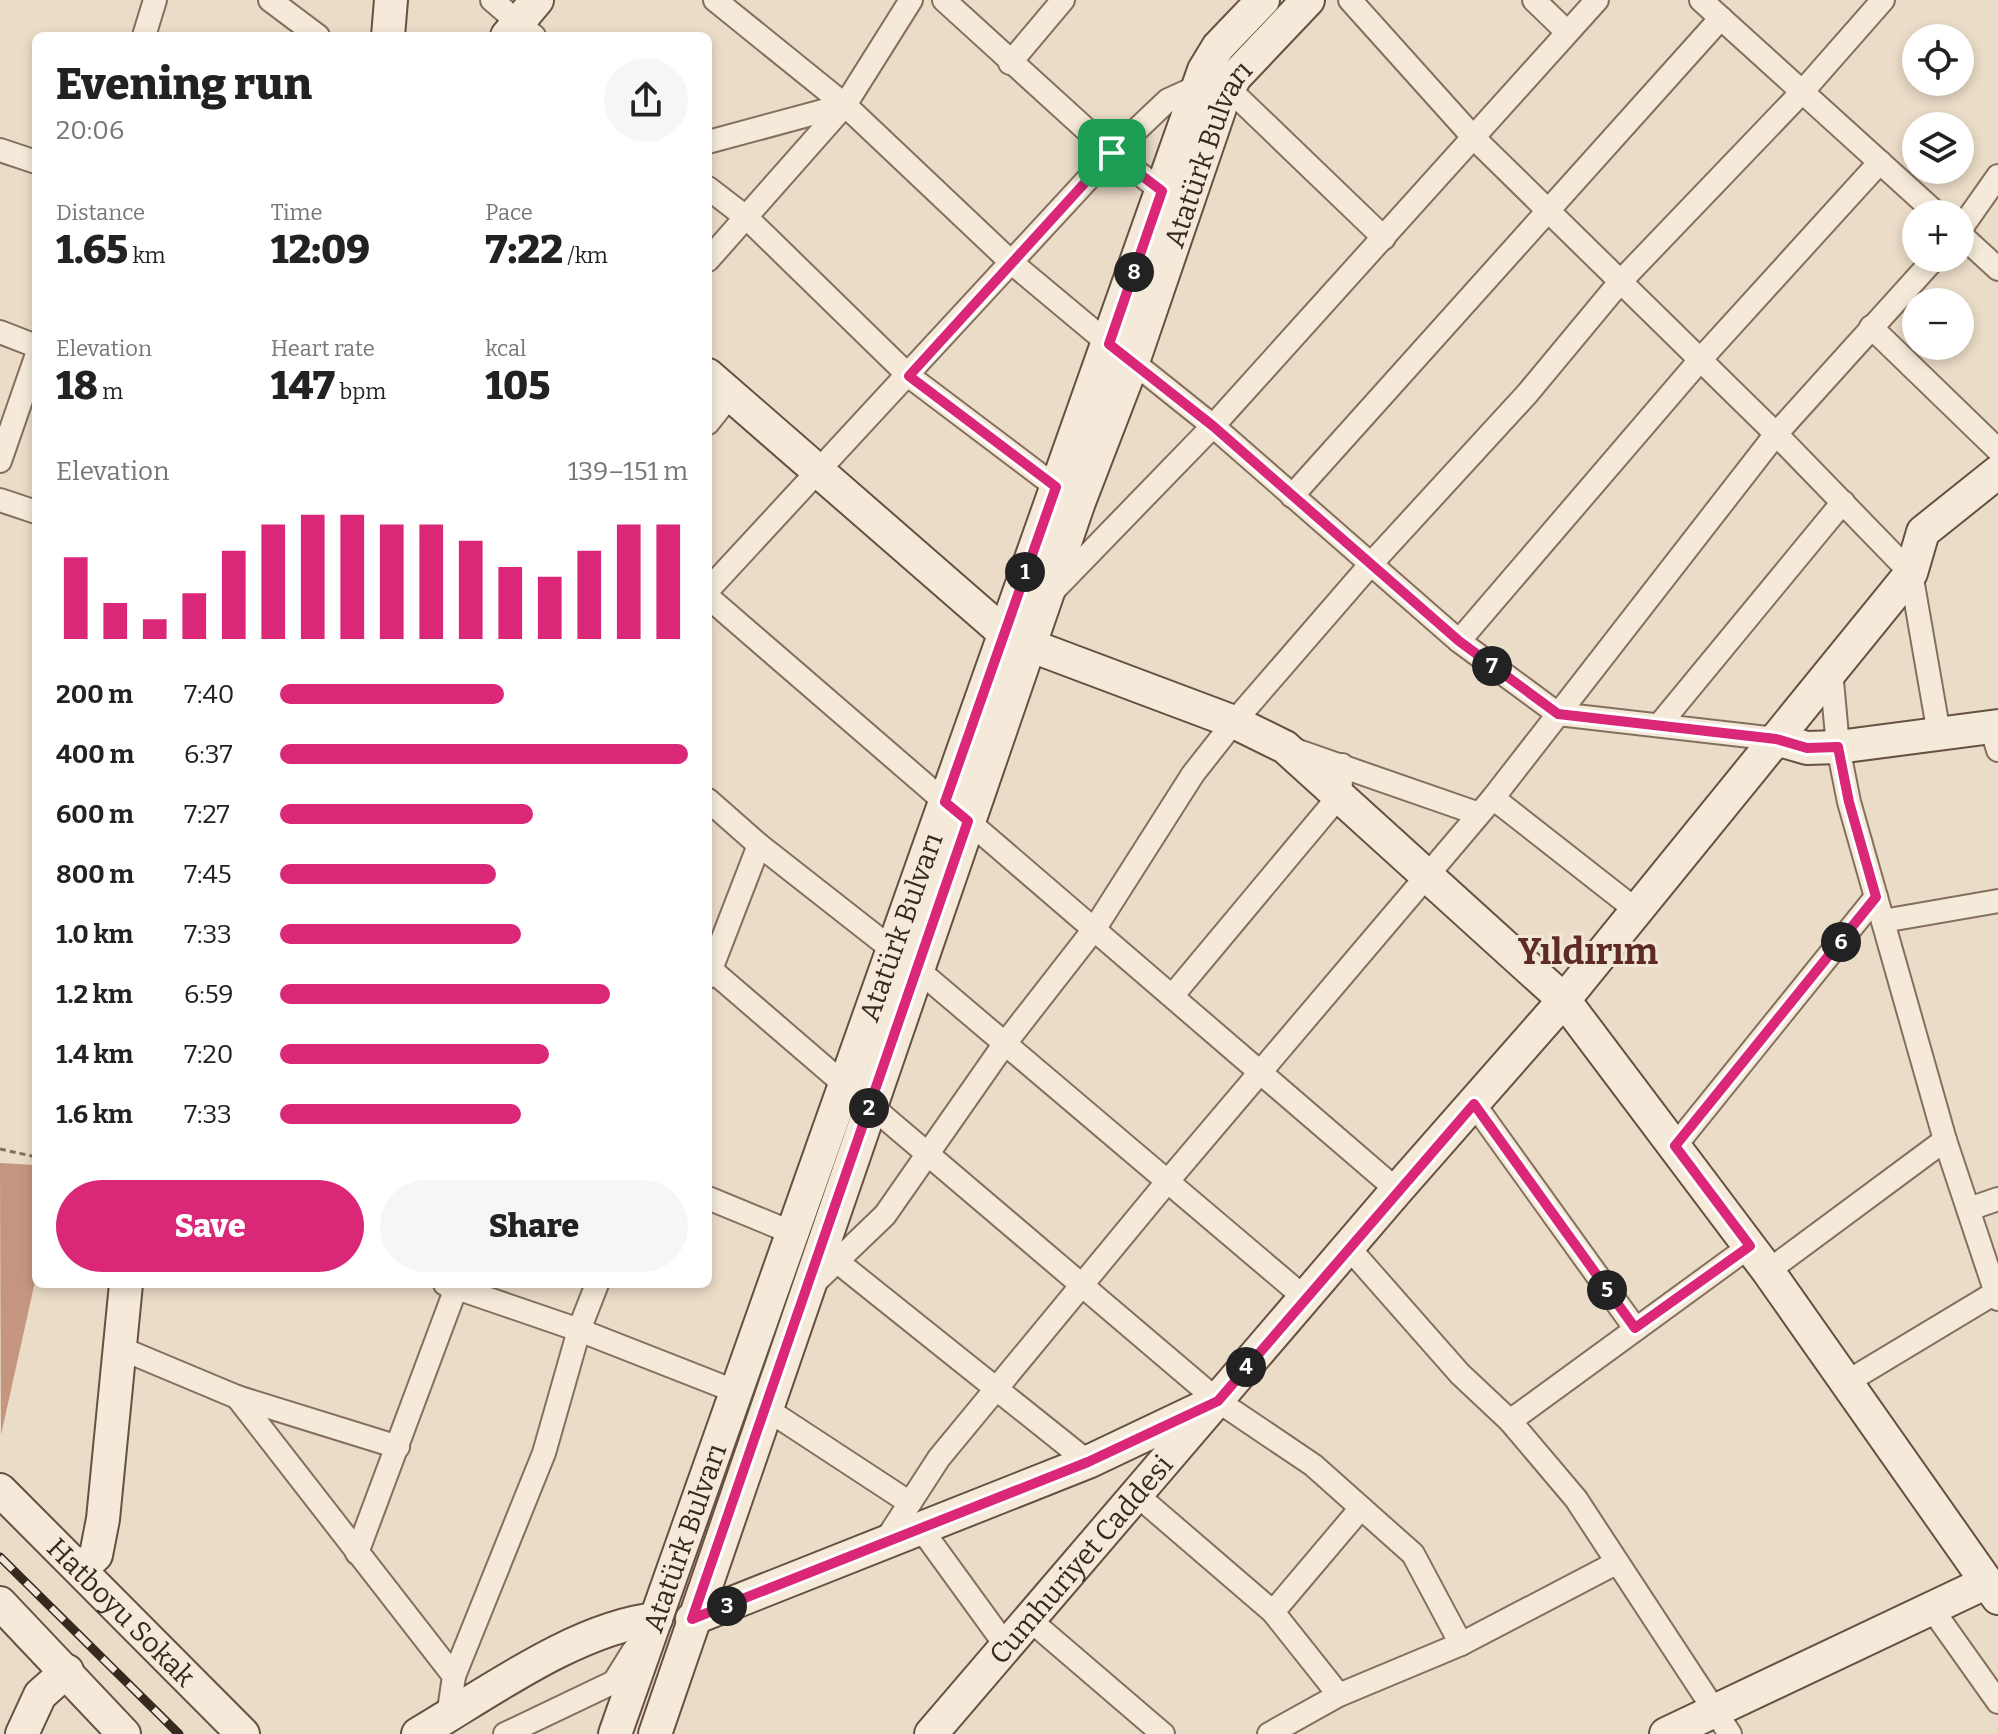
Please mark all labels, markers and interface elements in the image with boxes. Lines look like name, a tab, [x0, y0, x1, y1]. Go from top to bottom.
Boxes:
map controls	[1902, 24, 1974, 360]
button: locate	[1902, 24, 1974, 96]
street label: Atatürk Bulvarı	[1157, 53, 1259, 252]
text: Evening run	[56, 58, 312, 111]
button: share	[604, 58, 688, 142]
button: layers	[1902, 112, 1974, 184]
text: 20:06	[56, 115, 124, 146]
pin	[1078, 119, 1146, 187]
icon: arrive	[1090, 131, 1134, 175]
text: Distance	[56, 199, 145, 226]
text: Time	[271, 199, 323, 226]
text: Pace	[485, 199, 533, 226]
button: +	[1902, 200, 1974, 272]
text: 1.65	[56, 226, 128, 274]
text: 12:09	[271, 226, 370, 274]
text: 7:22	[485, 226, 563, 274]
text: km	[128, 242, 166, 269]
text: /km	[563, 242, 608, 269]
pin: 8	[1114, 252, 1154, 292]
text: 8	[1127, 258, 1141, 285]
button: −	[1902, 288, 1974, 360]
text: Elevation	[56, 335, 152, 362]
text: Heart rate	[271, 335, 375, 362]
text: kcal	[485, 335, 526, 362]
text: 18	[56, 362, 98, 410]
text: 147	[271, 362, 335, 410]
text: 105	[485, 362, 550, 410]
text: m	[98, 378, 123, 405]
text: bpm	[335, 378, 386, 405]
text: Elevation	[56, 456, 169, 487]
text: 139–151 m	[568, 456, 688, 487]
pin: 1	[1005, 552, 1045, 592]
text: 1	[1020, 558, 1030, 585]
pin: 7	[1472, 646, 1512, 686]
text: 7	[1486, 652, 1498, 679]
text: 200 m	[56, 679, 133, 710]
text: 7:40	[184, 679, 234, 710]
text: 400 m	[56, 739, 134, 770]
text: 6:37	[184, 739, 233, 770]
text: 600 m	[56, 799, 134, 830]
text: 7:27	[184, 799, 229, 830]
street label: Atatürk Bulvarı	[852, 828, 949, 1026]
text: 800 m	[56, 859, 134, 890]
text: 7:45	[184, 859, 232, 890]
text: 1.0 km	[56, 919, 133, 950]
text: 7:33	[184, 919, 232, 950]
pin: 6	[1821, 922, 1861, 962]
text: 6	[1834, 928, 1848, 955]
district label: Yıldırım	[1518, 930, 1658, 974]
text: 1.2 km	[56, 979, 133, 1010]
text: 6:59	[184, 979, 234, 1010]
text: 1.4 km	[56, 1039, 133, 1070]
text: 7:20	[184, 1039, 233, 1070]
pin: 2	[849, 1088, 889, 1128]
text: 2	[863, 1094, 875, 1121]
text: 1.6 km	[56, 1099, 133, 1130]
text: 7:33	[184, 1099, 232, 1130]
button: Save	[56, 1180, 364, 1272]
button: Share	[380, 1180, 688, 1272]
pin: 5	[1587, 1270, 1627, 1310]
text: 5	[1601, 1276, 1613, 1303]
pin: 4	[1226, 1347, 1266, 1387]
text: 4	[1239, 1353, 1253, 1380]
street label: Atatürk Bulvarı	[636, 1439, 733, 1637]
street label: Cumhuriyet Caddesi	[982, 1448, 1179, 1670]
street label: Hatboyu Sokak	[41, 1531, 202, 1693]
pin: 3	[707, 1586, 747, 1626]
text: 3	[721, 1592, 733, 1619]

